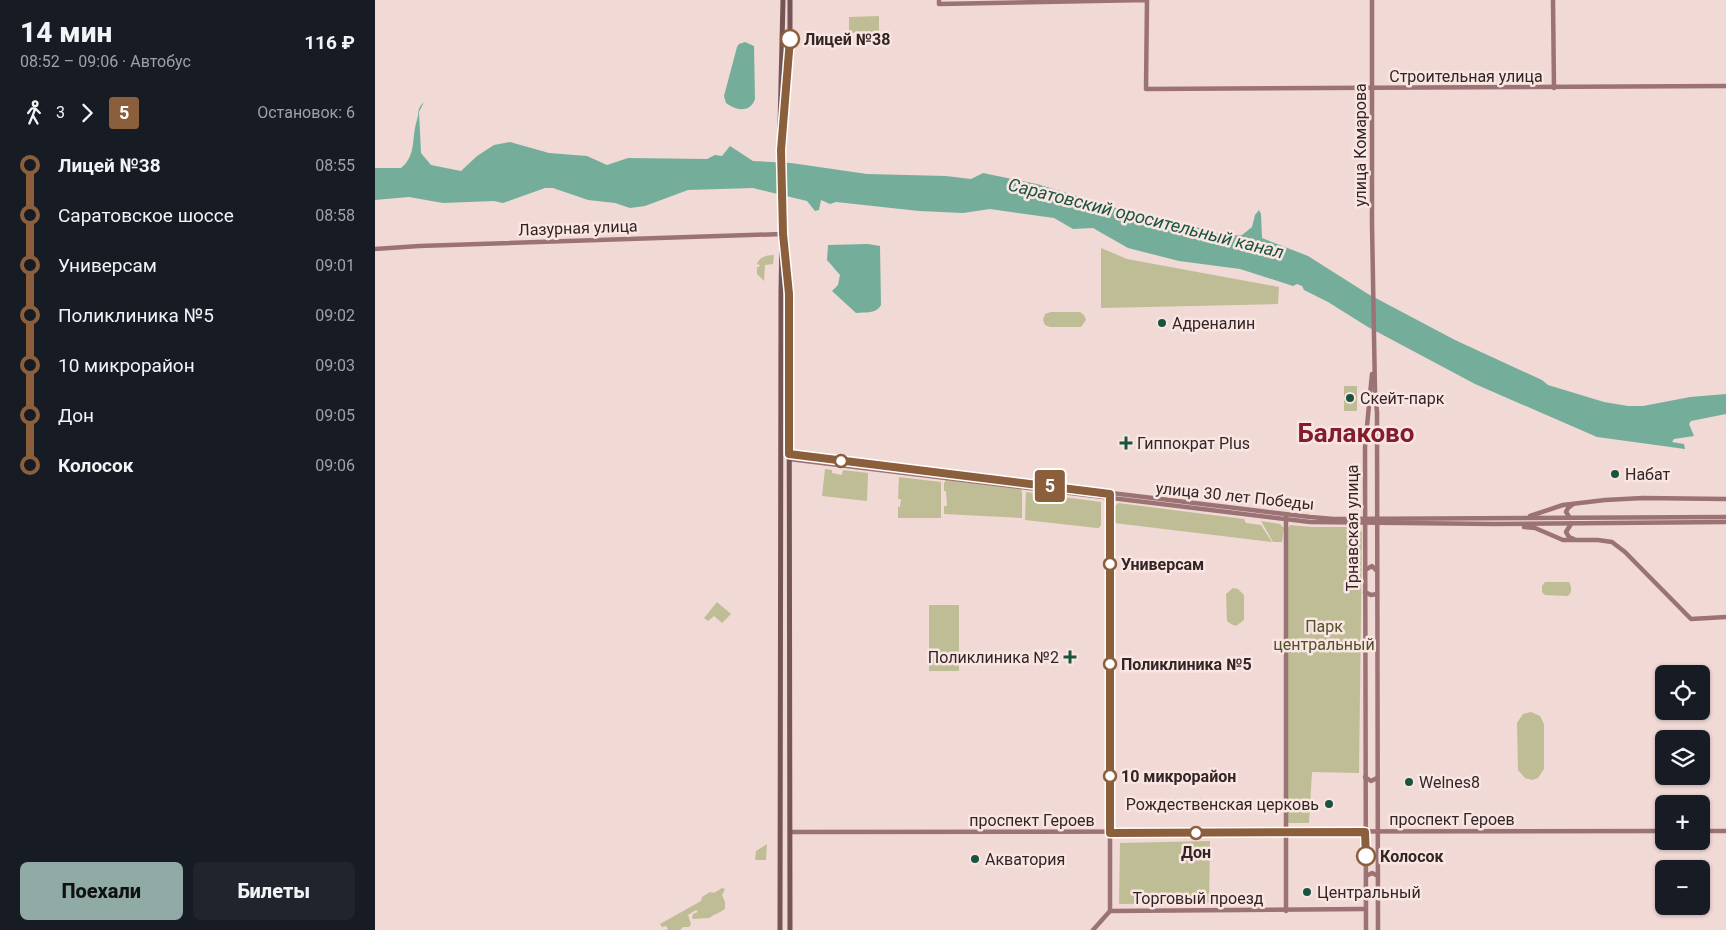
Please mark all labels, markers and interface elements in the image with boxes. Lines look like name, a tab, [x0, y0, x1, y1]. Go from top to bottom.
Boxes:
text: 14 мин	[20, 16, 112, 49]
marker: Лицей №38	[780, 29, 800, 49]
place label: Лицей №38	[804, 30, 890, 49]
text: 116 ₽	[304, 31, 355, 54]
text: 08:52 – 09:06 · Автобус	[20, 52, 191, 71]
street label: Строительная улица	[1389, 67, 1543, 86]
street label: улица Комарова	[1351, 83, 1370, 207]
icon: walk	[20, 99, 48, 127]
icon: forward	[73, 99, 101, 127]
text: 5	[119, 102, 129, 123]
text: 3	[56, 103, 65, 122]
text: Остановок: 6	[257, 103, 355, 122]
text: Лицей №38	[58, 154, 161, 177]
text: 08:55	[315, 156, 355, 175]
water label: Саратовский оросительный канал	[1006, 174, 1286, 262]
text: Саратовское шоссе	[58, 204, 234, 227]
text: 08:58	[315, 206, 355, 225]
street label: Лазурная улица	[518, 216, 638, 240]
text: Универсам	[58, 254, 157, 277]
text: 09:01	[315, 256, 355, 275]
text: Поликлиника №5	[58, 304, 214, 327]
text: 09:02	[315, 306, 355, 325]
place label: Адреналин	[1172, 314, 1255, 333]
marker: Адреналин	[1156, 317, 1168, 329]
text: 10 микрорайон	[58, 354, 195, 377]
text: 09:03	[315, 356, 355, 375]
place label: Скейт-парк	[1360, 389, 1445, 408]
marker: Скейт-парк	[1344, 392, 1356, 404]
text: Дон	[58, 404, 94, 427]
text: 09:05	[315, 406, 355, 425]
district label: Балаково	[1298, 418, 1414, 448]
place label: Гиппократ Plus	[1137, 434, 1250, 453]
marker: Гиппократ Plus	[1119, 436, 1133, 450]
text: Колосок	[58, 454, 133, 477]
unlabelled marker	[834, 454, 848, 468]
text: 09:06	[315, 456, 355, 475]
street label: Трнавская улица	[1343, 464, 1362, 592]
place label: Набат	[1625, 465, 1671, 484]
marker: Набат	[1609, 468, 1621, 480]
line badge: 5	[1034, 470, 1066, 502]
text: 5	[1045, 475, 1055, 496]
street label: улица 30 лет Победы	[1155, 478, 1315, 514]
place label: Универсам	[1121, 555, 1204, 574]
marker: Универсам	[1103, 557, 1117, 571]
park label: Парк центральный	[1273, 617, 1375, 654]
place label: Поликлиника №2	[928, 648, 1059, 667]
marker: Поликлиника №2	[1063, 650, 1077, 664]
place label: Поликлиника №5	[1121, 655, 1252, 674]
marker: Поликлиника №5	[1103, 657, 1117, 671]
map controls	[1655, 665, 1710, 915]
button: locate	[1655, 665, 1710, 720]
button: layers	[1655, 730, 1710, 785]
place label: 10 микрорайон	[1121, 767, 1236, 786]
marker: 10 микрорайон	[1103, 769, 1117, 783]
place label: Welnes8	[1419, 773, 1480, 792]
marker: Welnes8	[1403, 776, 1415, 788]
place label: Рождественская церковь	[1126, 795, 1319, 814]
button: +	[1655, 795, 1710, 850]
marker: Рождественская церковь	[1323, 798, 1335, 810]
street label: проспект Героев	[1389, 810, 1515, 829]
street label: проспект Героев	[969, 811, 1095, 830]
marker: Дон	[1189, 826, 1203, 840]
place label: Дон	[1181, 843, 1211, 862]
marker: Колосок	[1356, 846, 1376, 866]
place label: Колосок	[1380, 847, 1445, 866]
place label: Акватория	[985, 850, 1065, 869]
marker: Акватория	[969, 853, 981, 865]
button: −	[1655, 860, 1710, 915]
button: Поехали	[20, 862, 183, 920]
button: Билеты	[193, 862, 355, 920]
place label: Центральный	[1317, 883, 1421, 902]
marker: Центральный	[1301, 886, 1313, 898]
street label: Торговый проезд	[1133, 889, 1264, 908]

